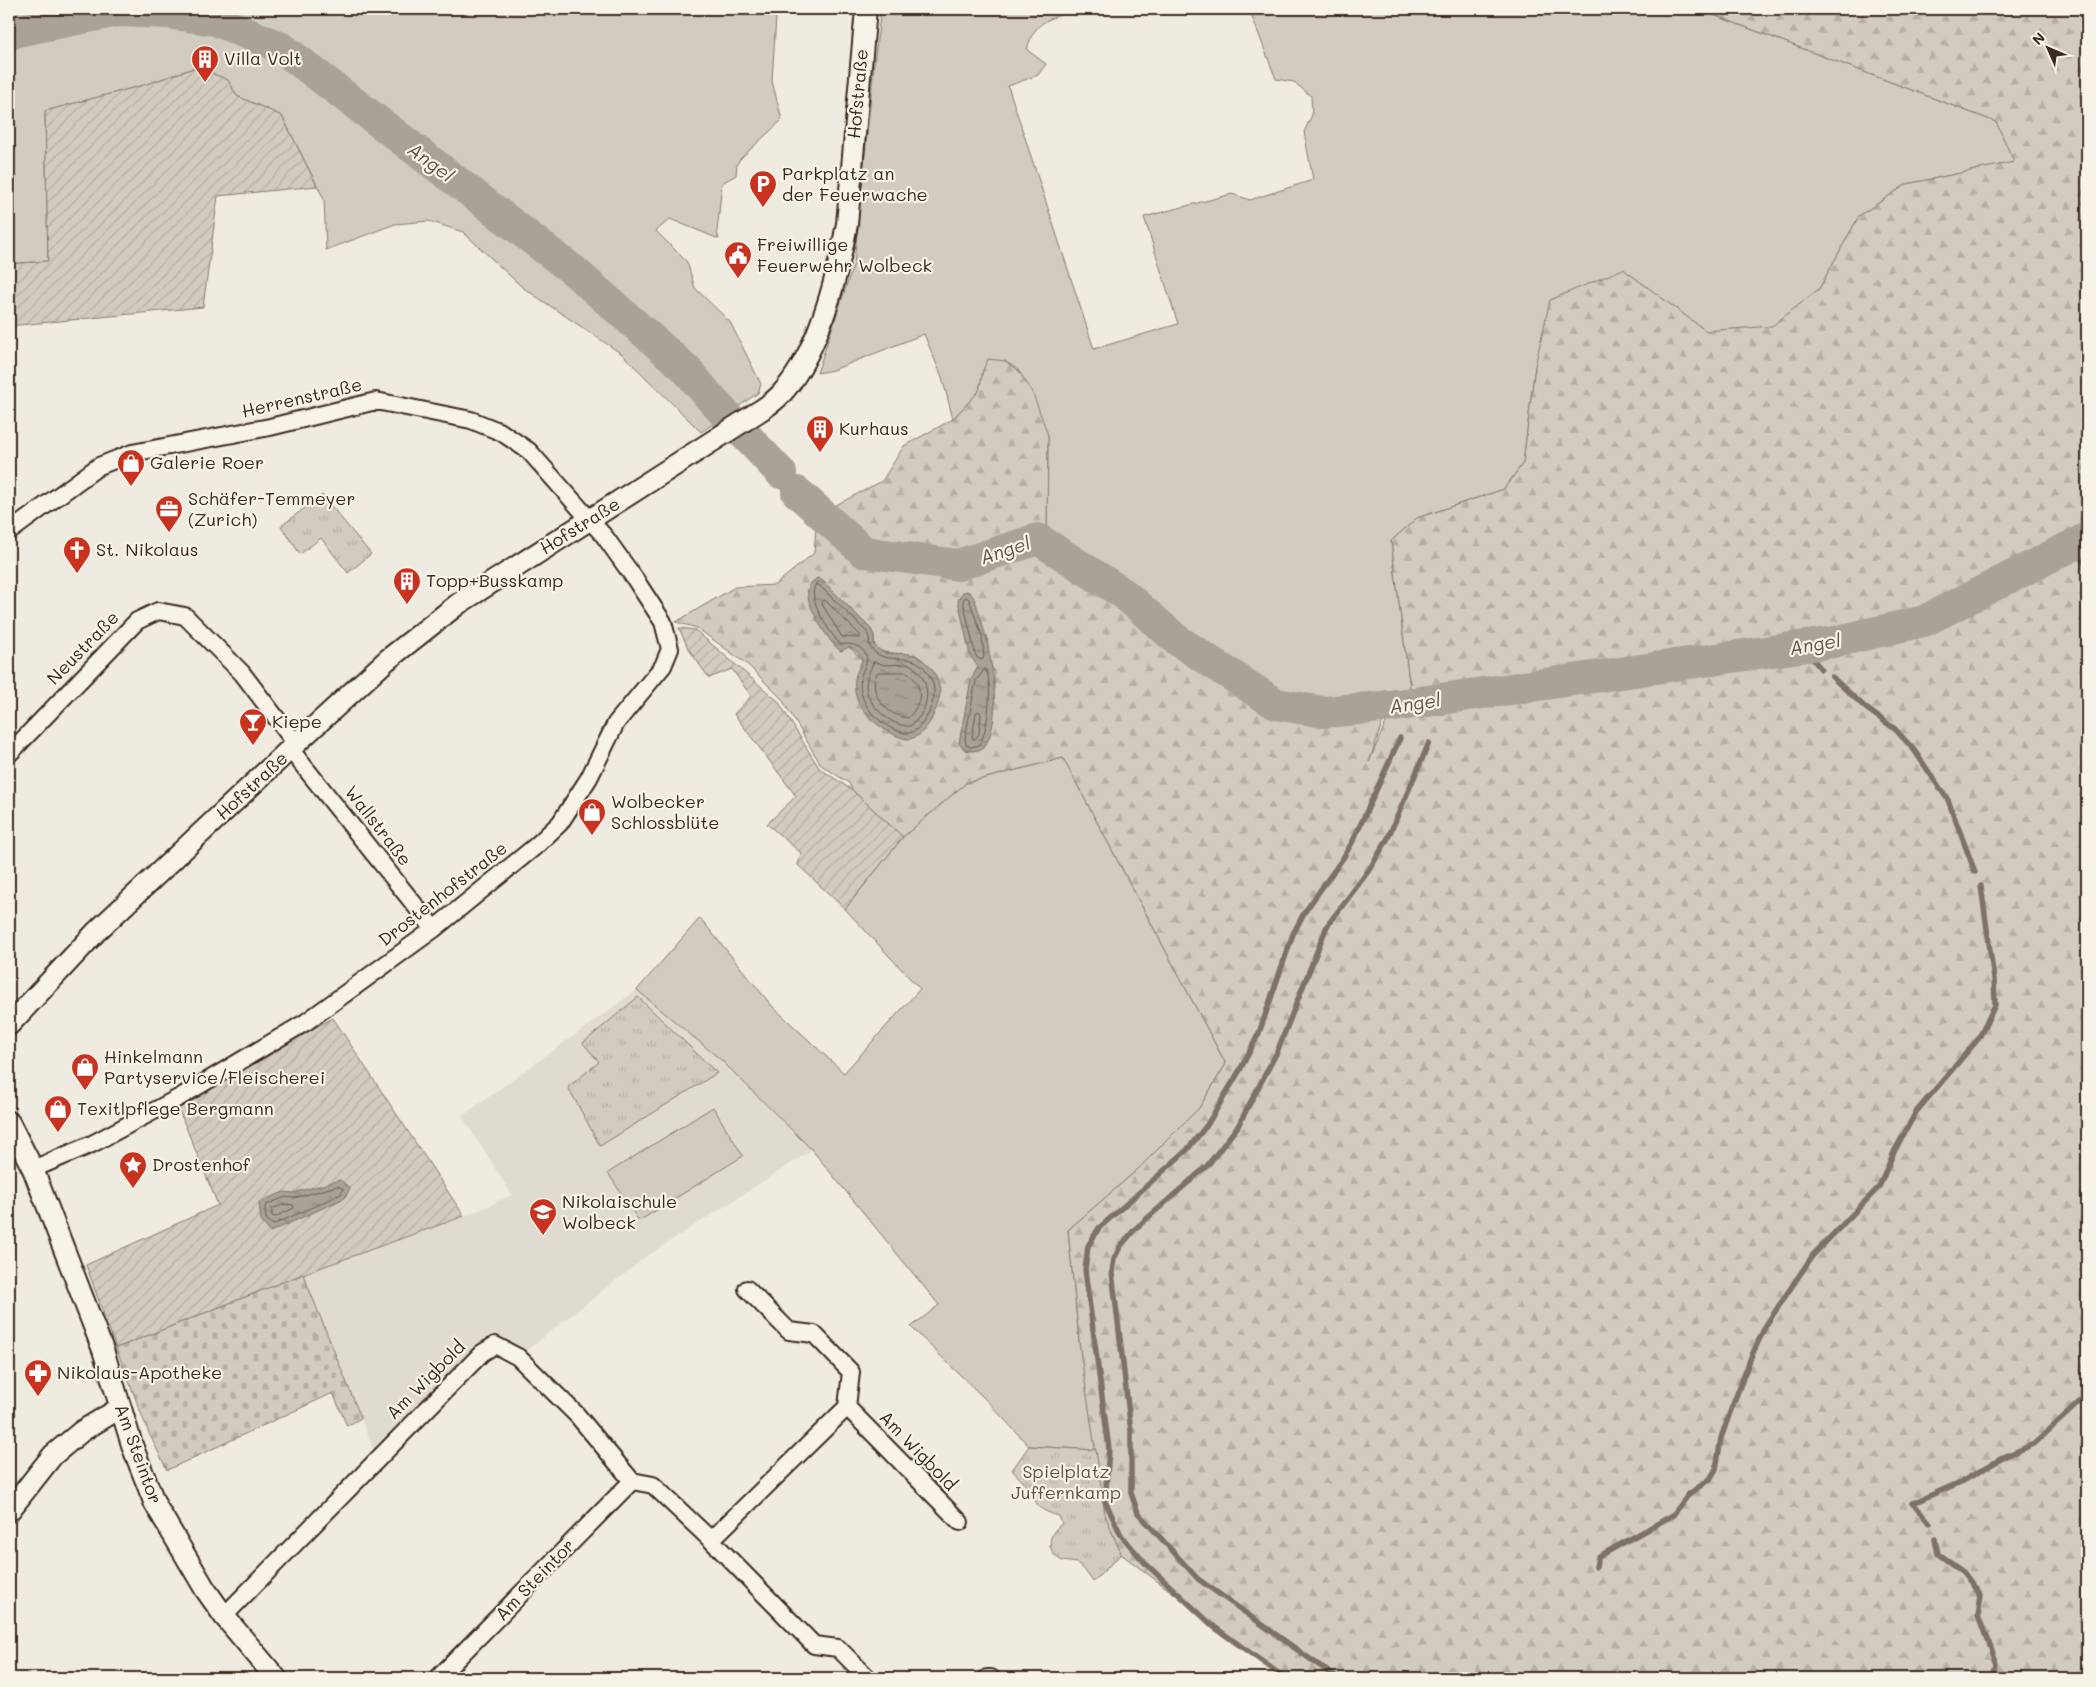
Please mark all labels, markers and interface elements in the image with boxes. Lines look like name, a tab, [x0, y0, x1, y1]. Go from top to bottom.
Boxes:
north arrow	[2024, 22, 2074, 72]
text: N	[2028, 28, 2049, 49]
building icon: Villa Volt	[190, 44, 220, 83]
place label: Villa Volt	[224, 46, 302, 70]
street label: Hofstraße	[841, 48, 873, 140]
water label: Angel	[403, 136, 459, 187]
place label: Parkplatz an der Feuerwache	[782, 161, 928, 206]
parking icon: Parkplatz an der Feuerwache	[748, 169, 778, 208]
place label: Freiwillige Feuerwehr Wolbeck	[757, 232, 932, 277]
public building icon: Freiwillige Feuerwehr Wolbeck	[723, 240, 753, 279]
street label: Herrenstraße	[239, 372, 364, 423]
building icon: Kurhaus	[805, 414, 835, 453]
place label: Kurhaus	[839, 416, 909, 440]
shop icon: Galerie Roer	[116, 448, 146, 487]
place label: Galerie Roer	[150, 450, 264, 474]
place label: Schäfer-Temmeyer (Zurich)	[188, 486, 355, 531]
street label: Hofstraße	[535, 491, 624, 559]
office icon: Schäfer-Temmeyer (Zurich)	[154, 494, 184, 533]
water label: Angel	[977, 530, 1033, 569]
church icon: St. Nikolaus	[62, 535, 92, 574]
place label: St. Nikolaus	[96, 537, 199, 561]
building icon: Topp+Busskamp	[392, 566, 422, 605]
place label: Topp+Busskamp	[426, 568, 563, 592]
street label: Neustraße	[41, 605, 123, 689]
water label: Angel	[1788, 627, 1842, 660]
water label: Angel	[1388, 687, 1442, 718]
bar icon: Kiepe	[238, 707, 268, 746]
place label: Kiepe	[272, 709, 322, 733]
street label: Hofstraße	[210, 746, 292, 825]
street label: Wallstraße	[340, 780, 418, 870]
place label: Wolbecker Schlossblüte	[611, 789, 719, 834]
shop icon: Wolbecker Schlossblüte	[577, 797, 607, 836]
street label: Drostenhofstraße	[373, 835, 512, 951]
place label: Hinkelmann Partyservice/Fleischerei	[104, 1044, 325, 1089]
shop icon: Hinkelmann Partyservice/Fleischerei	[70, 1052, 100, 1091]
shop icon: Texitlpflege Bergmann	[43, 1094, 73, 1133]
place label: Texitlpflege Bergmann	[77, 1096, 274, 1120]
place icon: Drostenhof	[118, 1150, 148, 1189]
place label: Drostenhof	[152, 1152, 251, 1176]
place label: Nikolaischule Wolbeck	[562, 1189, 677, 1234]
school or university icon: Nikolaischule Wolbeck	[528, 1197, 558, 1236]
street label: Am Wigbold	[381, 1335, 470, 1424]
pharmacy icon: Nikolaus-Apotheke	[23, 1358, 53, 1397]
place label: Nikolaus-Apotheke	[57, 1360, 222, 1384]
street label: Am Steintor	[110, 1400, 168, 1507]
street label: Am Wigbold	[875, 1405, 963, 1495]
park label: Spielplatz Juffernkamp	[1011, 1459, 1121, 1504]
street label: Am Steintor	[489, 1533, 579, 1625]

